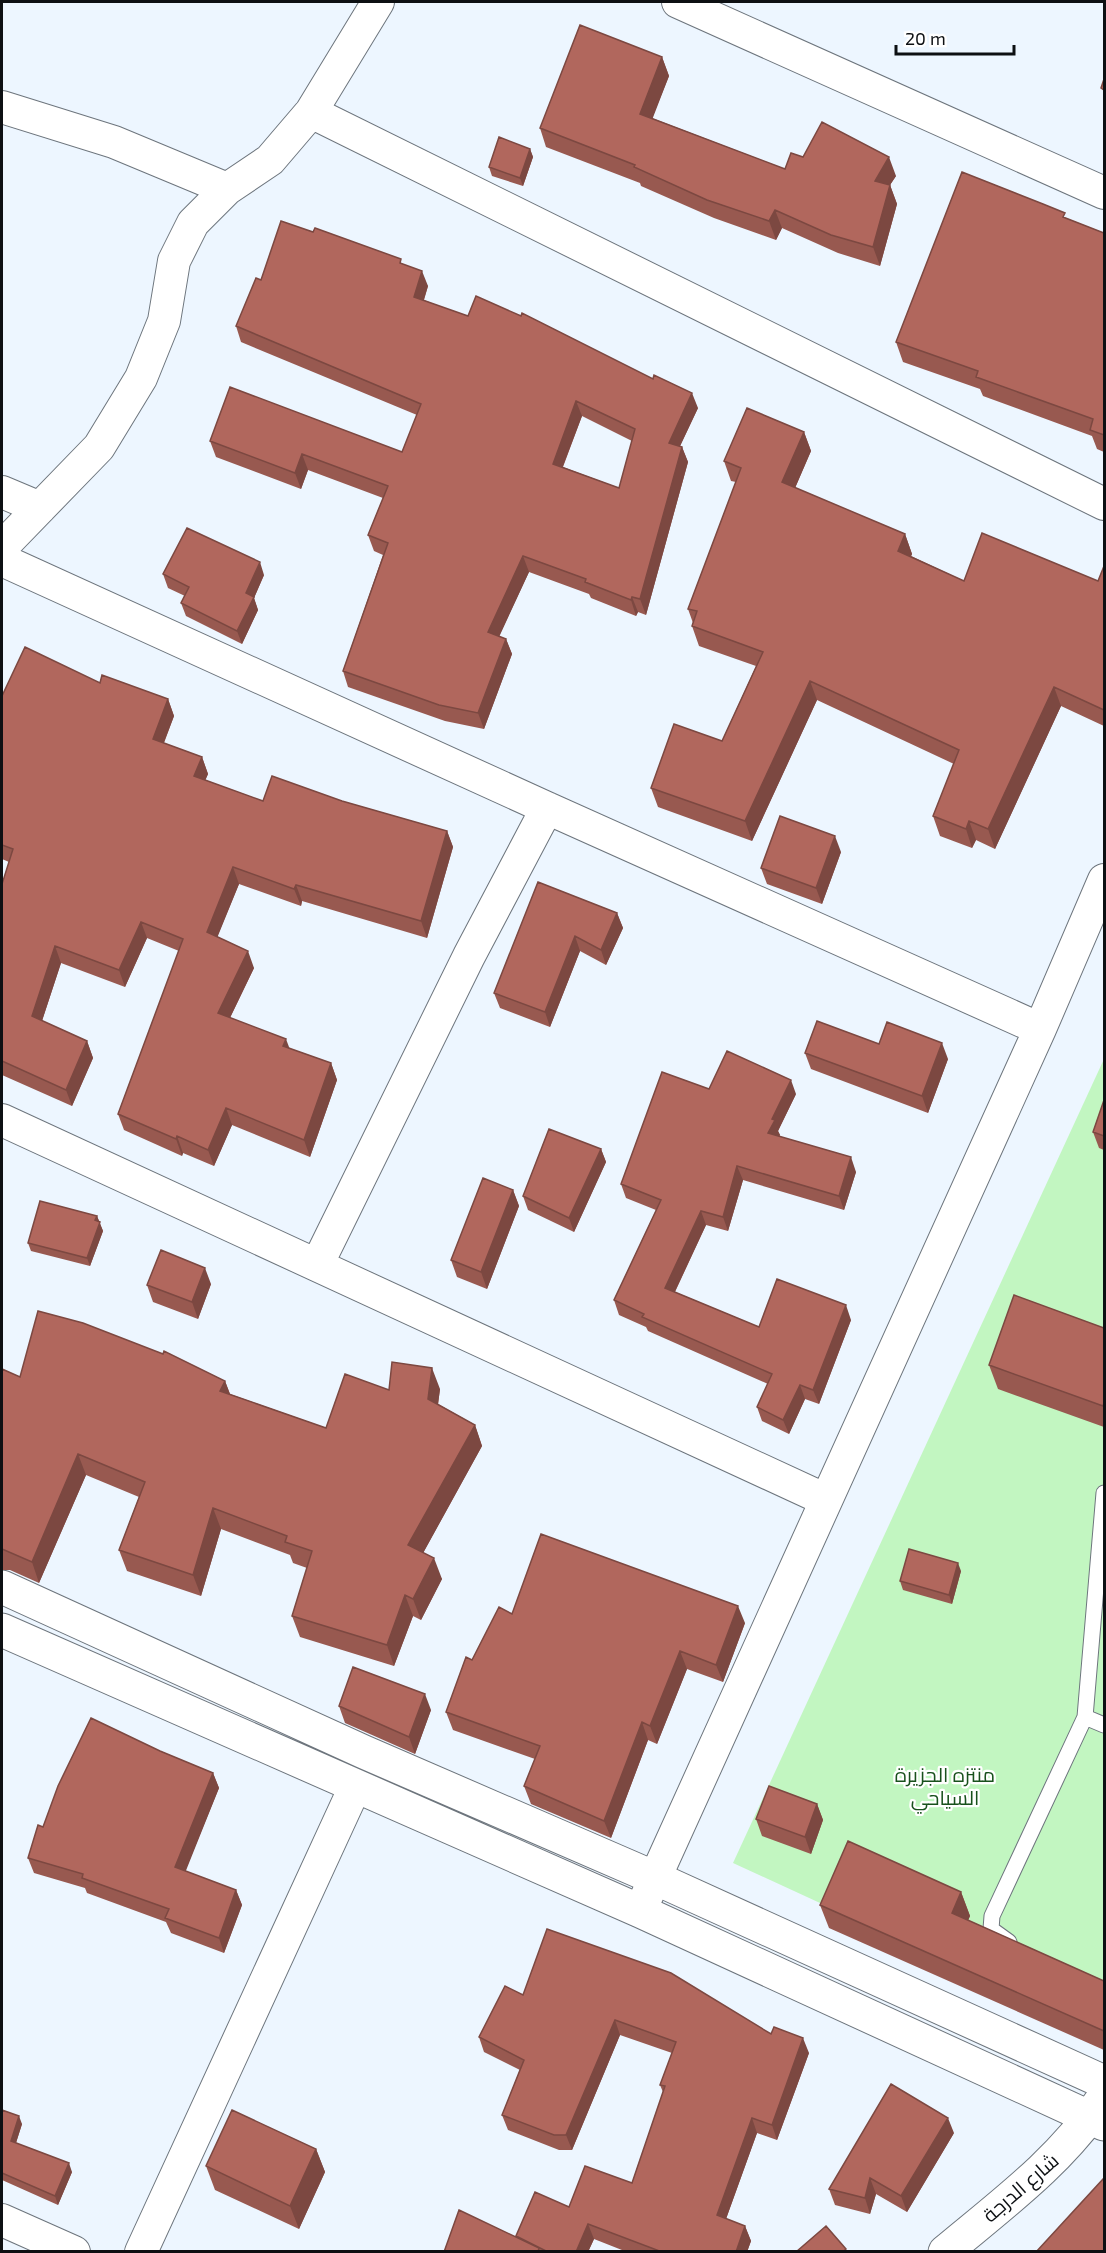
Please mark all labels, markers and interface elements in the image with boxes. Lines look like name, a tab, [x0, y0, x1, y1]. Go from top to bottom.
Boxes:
scale bar	[896, 18, 1014, 56]
text: 20 m	[905, 27, 946, 49]
park label: منتزه الجزيرة السياحي	[895, 1762, 995, 1814]
street label: شارع الدرجة	[977, 2148, 1065, 2229]

